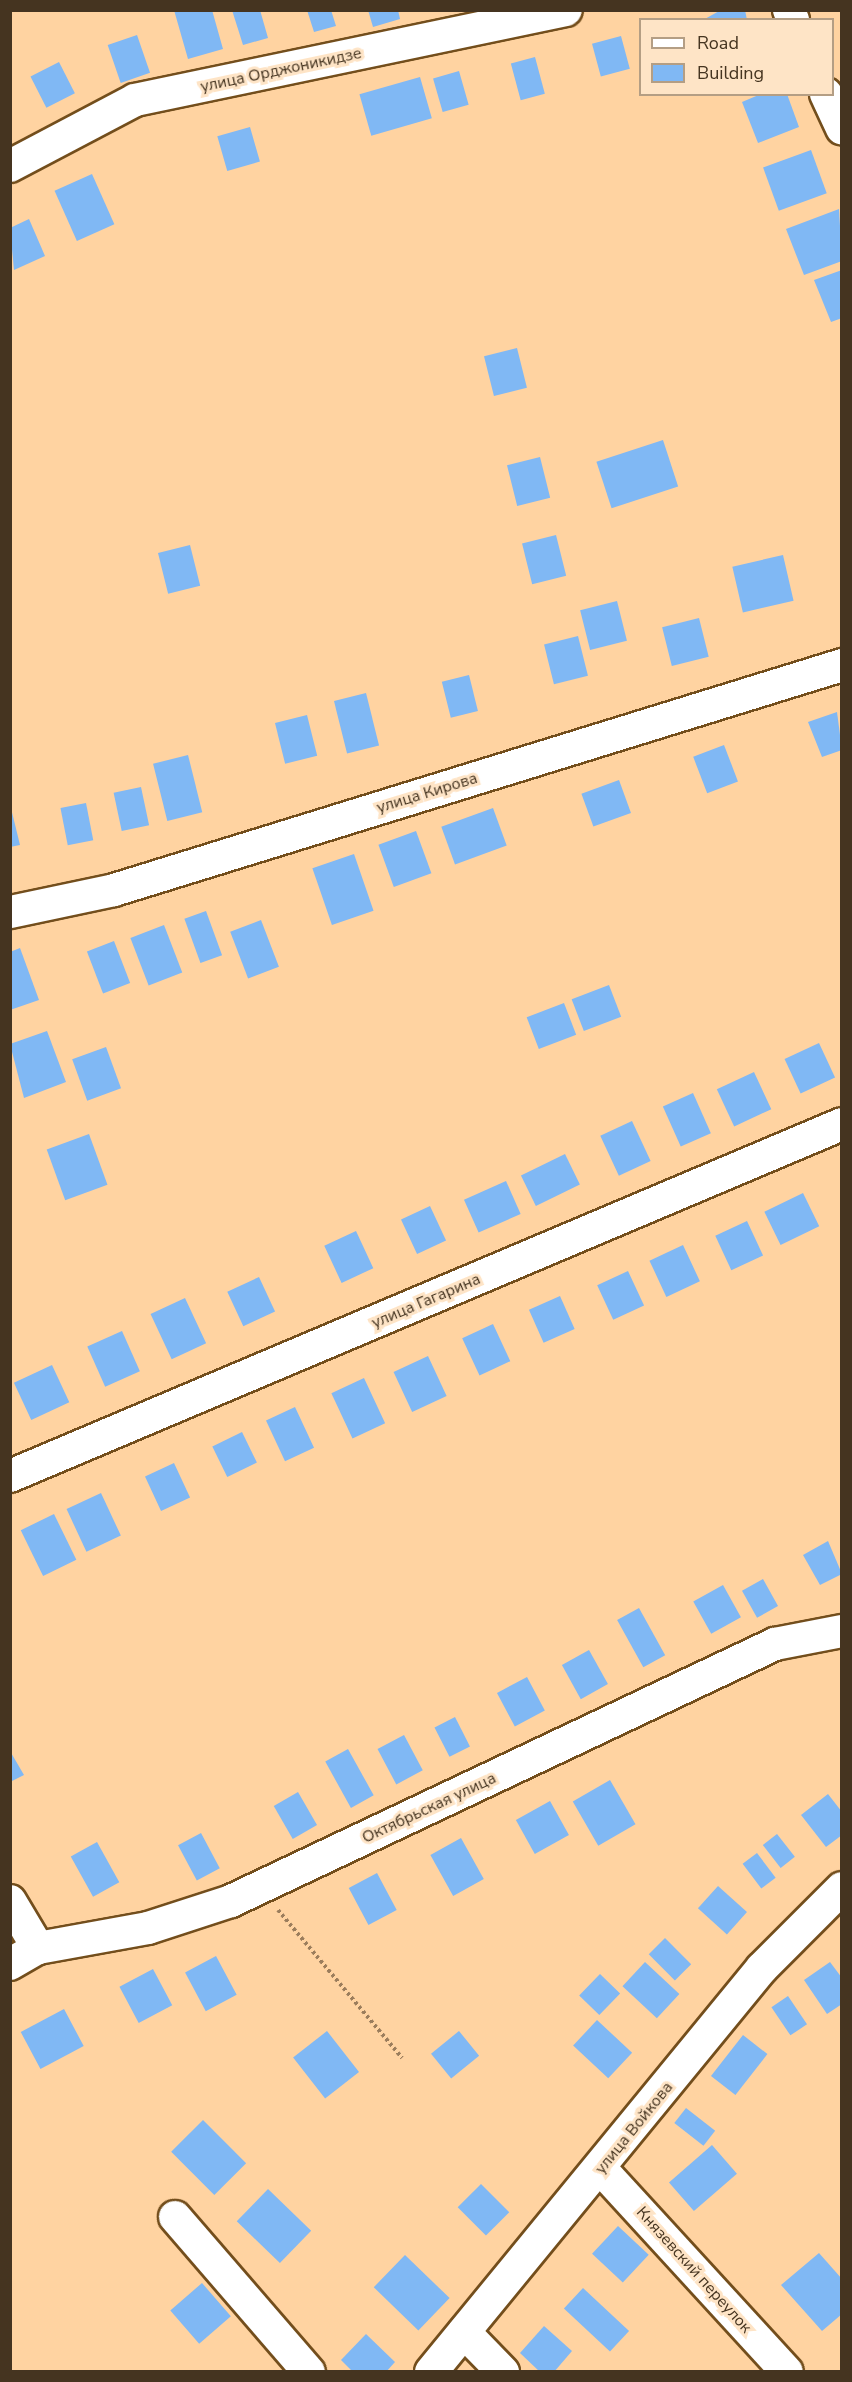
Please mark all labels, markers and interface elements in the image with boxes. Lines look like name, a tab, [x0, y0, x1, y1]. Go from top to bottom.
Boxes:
legend	[639, 18, 834, 96]
text: Road	[697, 31, 739, 55]
street label: улица Орджоникидзе	[199, 44, 363, 96]
text: Building	[697, 61, 764, 85]
street label: улица Кирова	[374, 769, 480, 817]
street label: улица Гагарина	[369, 1269, 483, 1333]
street label: Октябрьская улица	[359, 1769, 499, 1847]
street label: улица Войкова	[591, 2078, 677, 2178]
street label: Князевский переулок	[632, 2203, 756, 2337]

